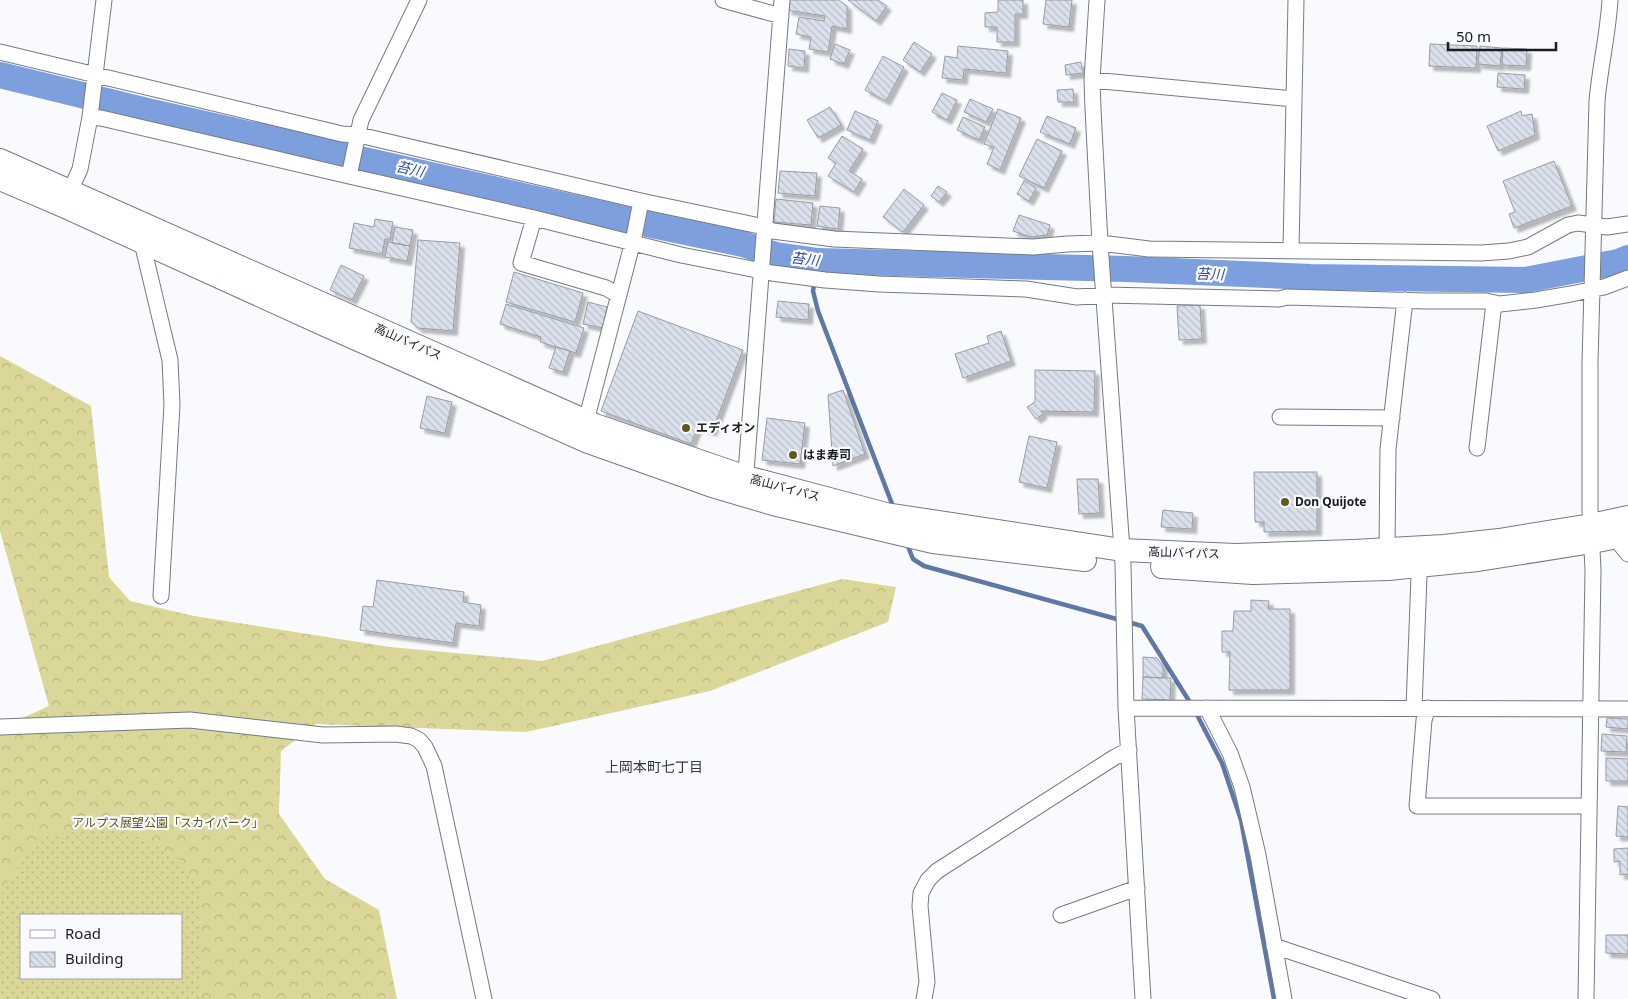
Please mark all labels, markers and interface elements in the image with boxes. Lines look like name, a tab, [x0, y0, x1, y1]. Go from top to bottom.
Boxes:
scale bar	[1448, 20, 1556, 52]
text: 50 m	[1456, 26, 1491, 46]
water label: 苔川	[394, 156, 428, 181]
water label: 苔川	[790, 247, 822, 270]
water label: 苔川	[1196, 264, 1226, 284]
street label: 高山バイパス	[372, 319, 444, 364]
place label: エディオン	[696, 419, 755, 436]
marker: エディオン	[680, 422, 692, 434]
place label: はま寿司	[803, 446, 851, 463]
marker: はま寿司	[787, 449, 799, 461]
street label: 高山バイパス	[748, 470, 822, 505]
place label: Don Quijote	[1295, 493, 1367, 510]
marker: Don Quijote	[1279, 496, 1291, 508]
street label: 高山バイパス	[1148, 543, 1220, 562]
district label: 上岡本町七丁目	[605, 757, 703, 776]
park label: アルプス展望公園「スカイパーク」	[72, 814, 264, 831]
legend	[20, 914, 182, 979]
text: Road	[65, 923, 101, 943]
text: Building	[65, 948, 123, 968]

